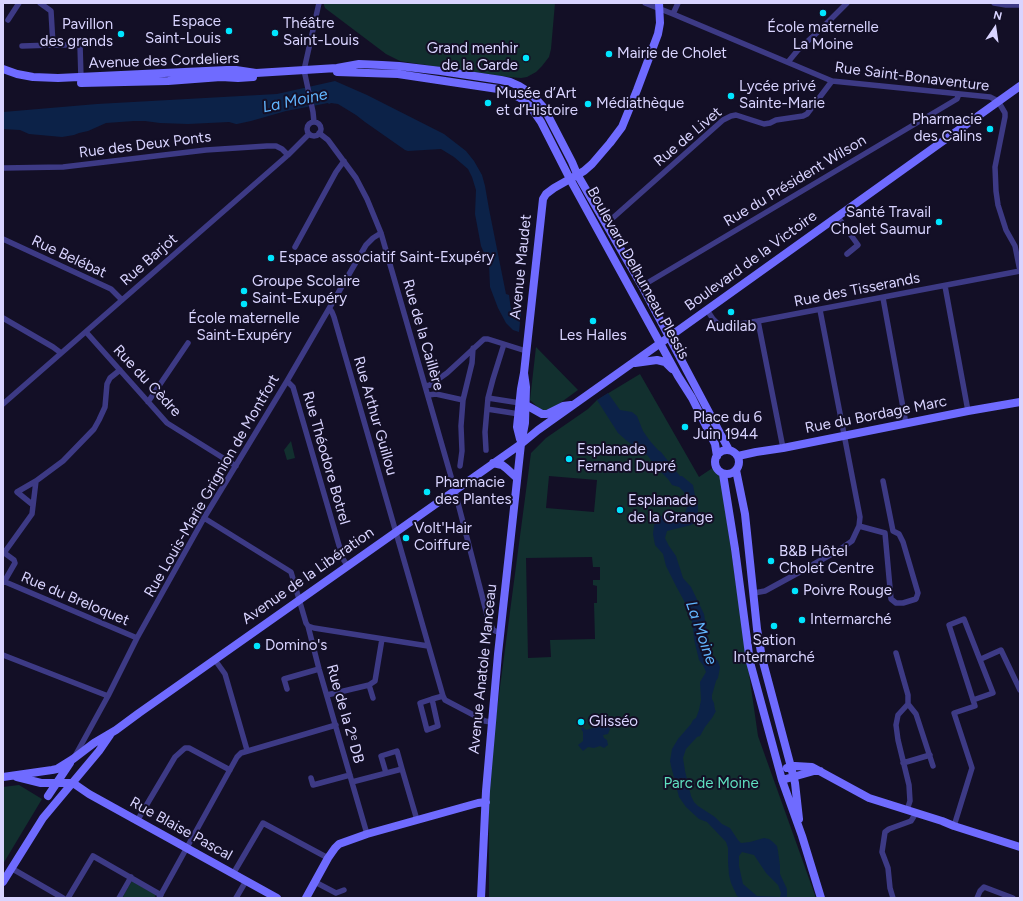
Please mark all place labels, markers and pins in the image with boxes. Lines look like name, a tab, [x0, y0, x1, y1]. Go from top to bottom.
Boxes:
marker: École maternelle La Moine	[818, 8, 828, 18]
place label: Espace Saint-Louis	[145, 13, 221, 48]
place label: Théâtre Saint-Louis	[283, 15, 359, 50]
place label: Pavillon des grands	[40, 16, 113, 51]
place label: École maternelle La Moine	[767, 19, 879, 54]
marker: Espace Saint-Louis	[224, 26, 234, 36]
marker: Théâtre Saint-Louis	[270, 28, 280, 38]
marker: Pavillon des grands	[116, 29, 126, 39]
place label: Grand menhir de la Garde	[427, 40, 518, 75]
place label: Mairie de Cholet	[617, 45, 727, 63]
marker: Mairie de Cholet	[604, 49, 614, 59]
marker: Grand menhir de la Garde	[521, 53, 531, 63]
place label: Lycée privé Sainte-Marie	[739, 78, 825, 113]
place label: Musée d’Art et d’Histoire	[496, 85, 578, 120]
marker: Lycée privé Sainte-Marie	[726, 91, 736, 101]
place label: Médiathèque	[596, 95, 684, 113]
marker: Musée d’Art et d’Histoire	[483, 98, 493, 108]
marker: Médiathèque	[583, 99, 593, 109]
place label: Pharmacie des Calins	[912, 111, 982, 146]
marker: Pharmacie des Calins	[985, 124, 995, 134]
place label: Santé Travail Cholet Saumur	[831, 204, 931, 239]
marker: Santé Travail Cholet Saumur	[934, 217, 944, 227]
place label: Espace associatif Saint-Exupéry	[279, 249, 494, 267]
marker: Espace associatif Saint-Exupéry	[266, 253, 276, 263]
place label: Groupe Scolaire Saint-Exupéry	[252, 273, 360, 308]
marker: Groupe Scolaire Saint-Exupéry	[239, 286, 249, 296]
marker: École maternelle Saint-Exupéry	[239, 299, 249, 309]
marker: Audilab	[726, 307, 736, 317]
place label: École maternelle Saint-Exupéry	[188, 310, 300, 345]
marker: Les Halles	[588, 316, 598, 326]
place label: Audilab	[706, 318, 756, 336]
place label: Les Halles	[559, 327, 627, 345]
place label: Place du 6 Juin 1944	[693, 409, 762, 444]
marker: Place du 6 Juin 1944	[680, 422, 690, 432]
place label: Esplanade Fernand Dupré	[577, 441, 676, 476]
marker: Esplanade Fernand Dupré	[564, 454, 574, 464]
place label: Pharmacie des Plantes	[435, 474, 511, 509]
marker: Pharmacie des Plantes	[422, 487, 432, 497]
place label: Esplanade de la Grange	[628, 492, 713, 527]
marker: Esplanade de la Grange	[615, 505, 625, 515]
place label: Volt'Hair Coiffure	[414, 520, 472, 555]
marker: Volt'Hair Coiffure	[401, 533, 411, 543]
place label: B&B Hôtel Cholet Centre	[779, 543, 874, 578]
marker: B&B Hôtel Cholet Centre	[766, 556, 776, 566]
place label: Poivre Rouge	[803, 582, 892, 600]
marker: Poivre Rouge	[790, 586, 800, 596]
place label: Intermarché	[810, 611, 892, 629]
marker: Intermarché	[797, 615, 807, 625]
marker: Sation Intermarché	[769, 621, 779, 631]
place label: Sation Intermarché	[733, 632, 815, 667]
place label: Domino's	[265, 637, 327, 655]
marker: Domino's	[252, 641, 262, 651]
place label: Glisséo	[589, 713, 638, 731]
marker: Glisséo	[576, 717, 586, 727]

